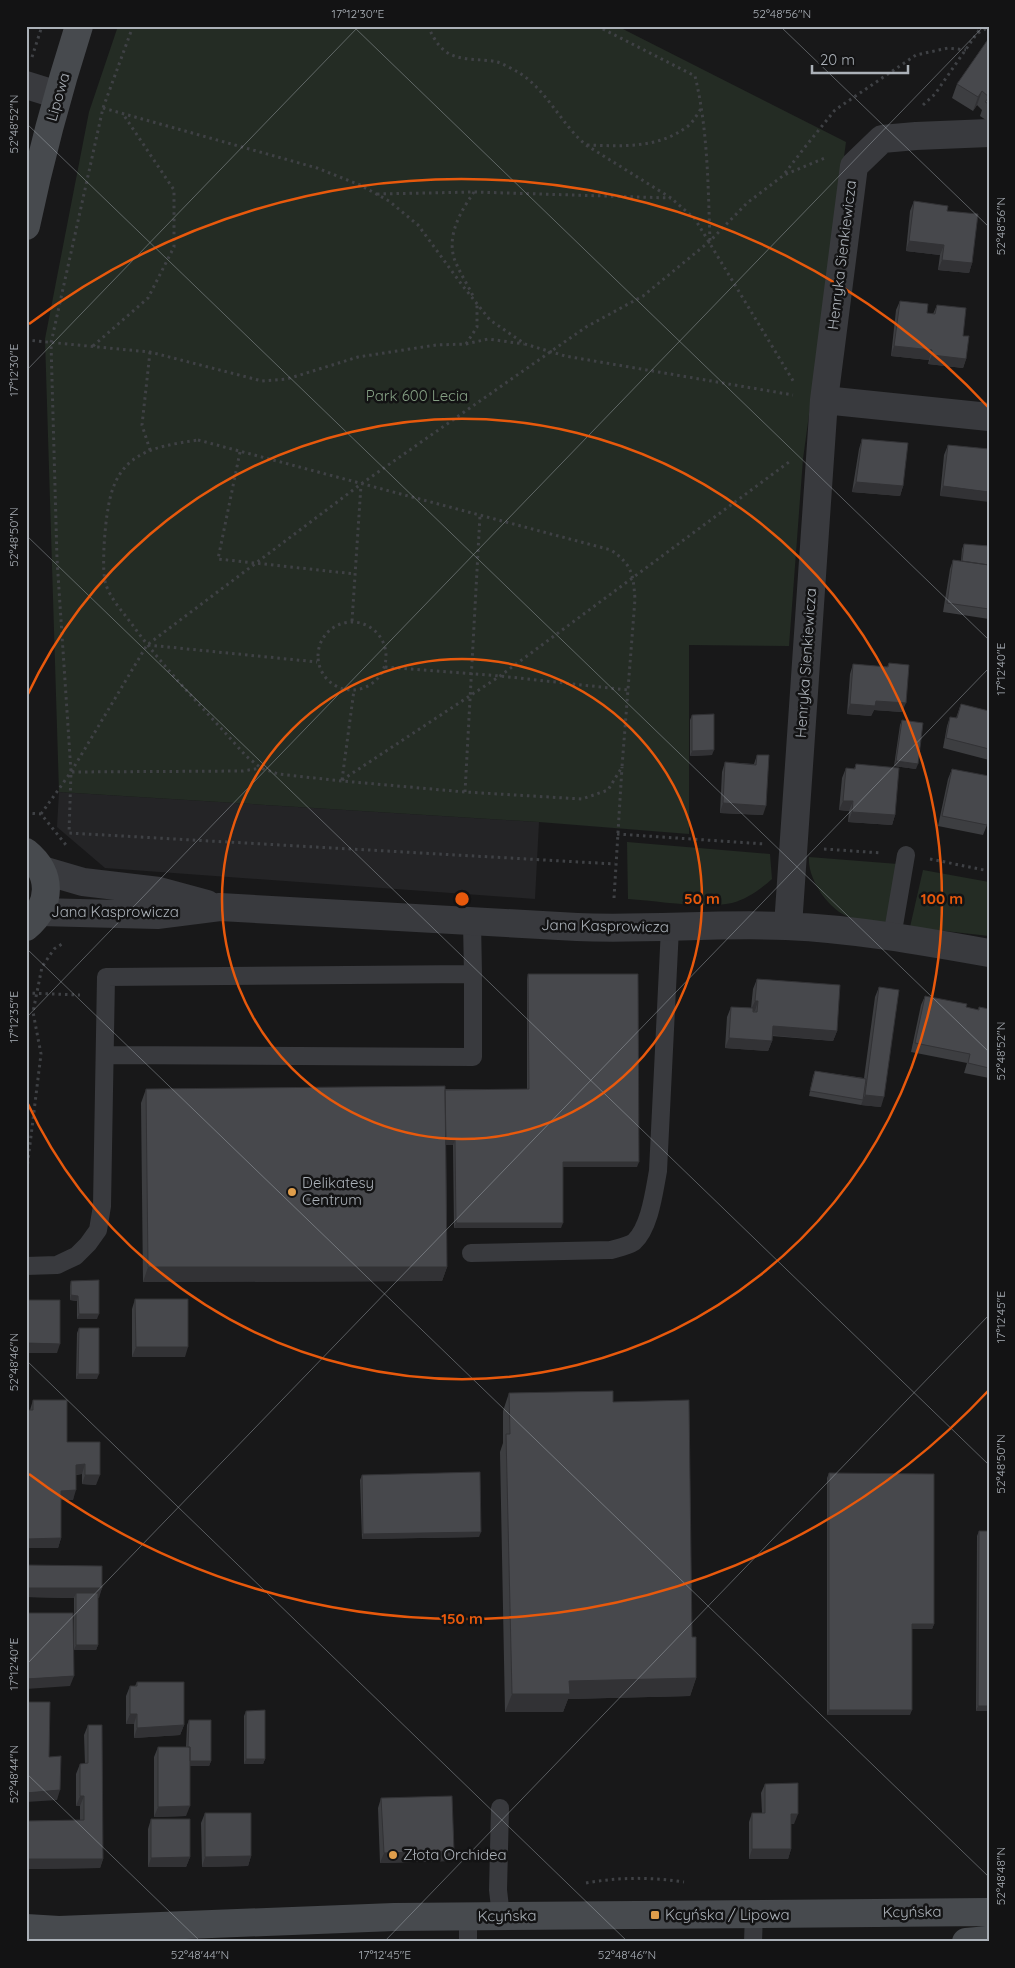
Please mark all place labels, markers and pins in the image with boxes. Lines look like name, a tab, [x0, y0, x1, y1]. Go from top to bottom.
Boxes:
centre of rings	[453, 890, 471, 908]
place label: Delikatesy Centrum	[302, 1173, 374, 1209]
marker: Delikatesy Centrum	[286, 1186, 298, 1198]
place label: Złota Orchidea	[403, 1845, 507, 1864]
marker: Złota Orchidea	[387, 1849, 399, 1861]
place label: Kcyńska / Lipowa	[665, 1905, 790, 1924]
marker: Kcyńska / Lipowa	[649, 1909, 661, 1921]

